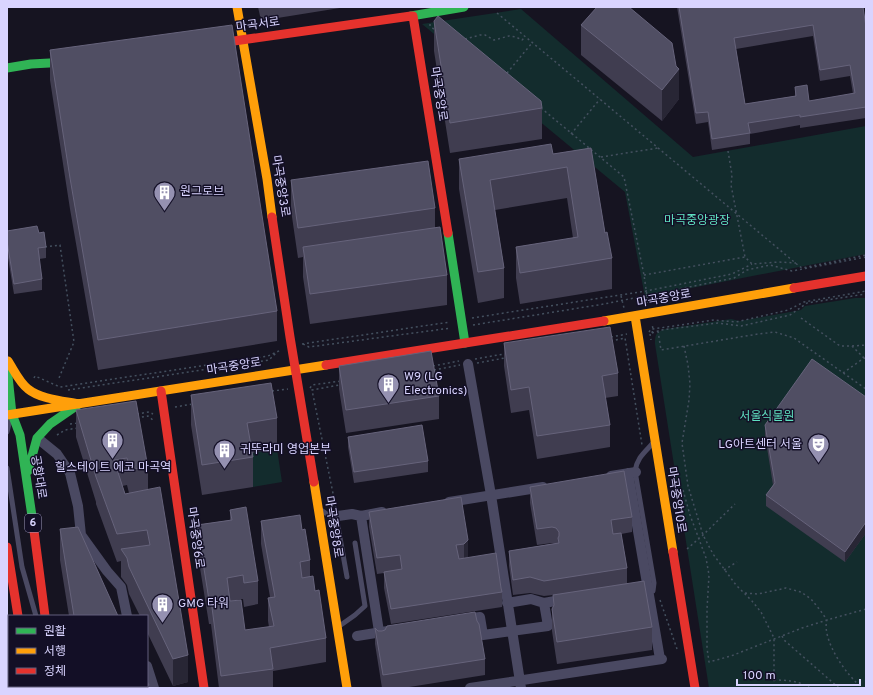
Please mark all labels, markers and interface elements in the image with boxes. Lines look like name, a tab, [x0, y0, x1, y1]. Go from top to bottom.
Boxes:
street label: 마곡서로	[235, 14, 281, 36]
street label: 마곡중앙로	[426, 65, 450, 123]
street label: 마곡중앙3로	[267, 154, 293, 218]
building icon: 원그로브	[151, 179, 177, 212]
place label: 원그로브	[180, 184, 224, 200]
park label: 마곡중앙광장	[664, 213, 730, 229]
street label: 마곡중앙로	[635, 286, 693, 312]
street label: 마곡중앙로	[205, 355, 263, 379]
place label: W9 (LG Electronics)	[404, 369, 467, 399]
building icon: W9 (LG Electronics)	[376, 371, 402, 404]
park label: 서울식물원	[739, 409, 795, 425]
building icon: 힐스테이트 에코 마곡역	[100, 428, 126, 461]
theatre icon: LG아트센터 서울	[805, 432, 831, 465]
building icon: 귀뚜라미 영업본부	[211, 437, 237, 470]
place label: LG아트센터 서울	[718, 437, 802, 453]
place label: 귀뚜라미 영업본부	[240, 442, 331, 458]
street label: 공항대로	[27, 454, 49, 500]
place label: 힐스테이트 에코 마곡역	[55, 460, 171, 476]
street label: 마곡중앙10로	[663, 465, 689, 535]
street label: 마곡중앙8로	[320, 495, 346, 559]
street label: 마곡중앙6로	[183, 506, 207, 570]
road number: 6	[25, 514, 41, 532]
building icon: GMG 타워	[150, 591, 176, 624]
place label: GMG 타워	[178, 596, 229, 612]
legend	[8, 615, 148, 687]
text: 원활	[44, 624, 66, 640]
text: 서행	[44, 644, 66, 660]
scale bar	[737, 661, 860, 687]
text: 정체	[44, 664, 66, 680]
text: 100 m	[743, 668, 776, 684]

